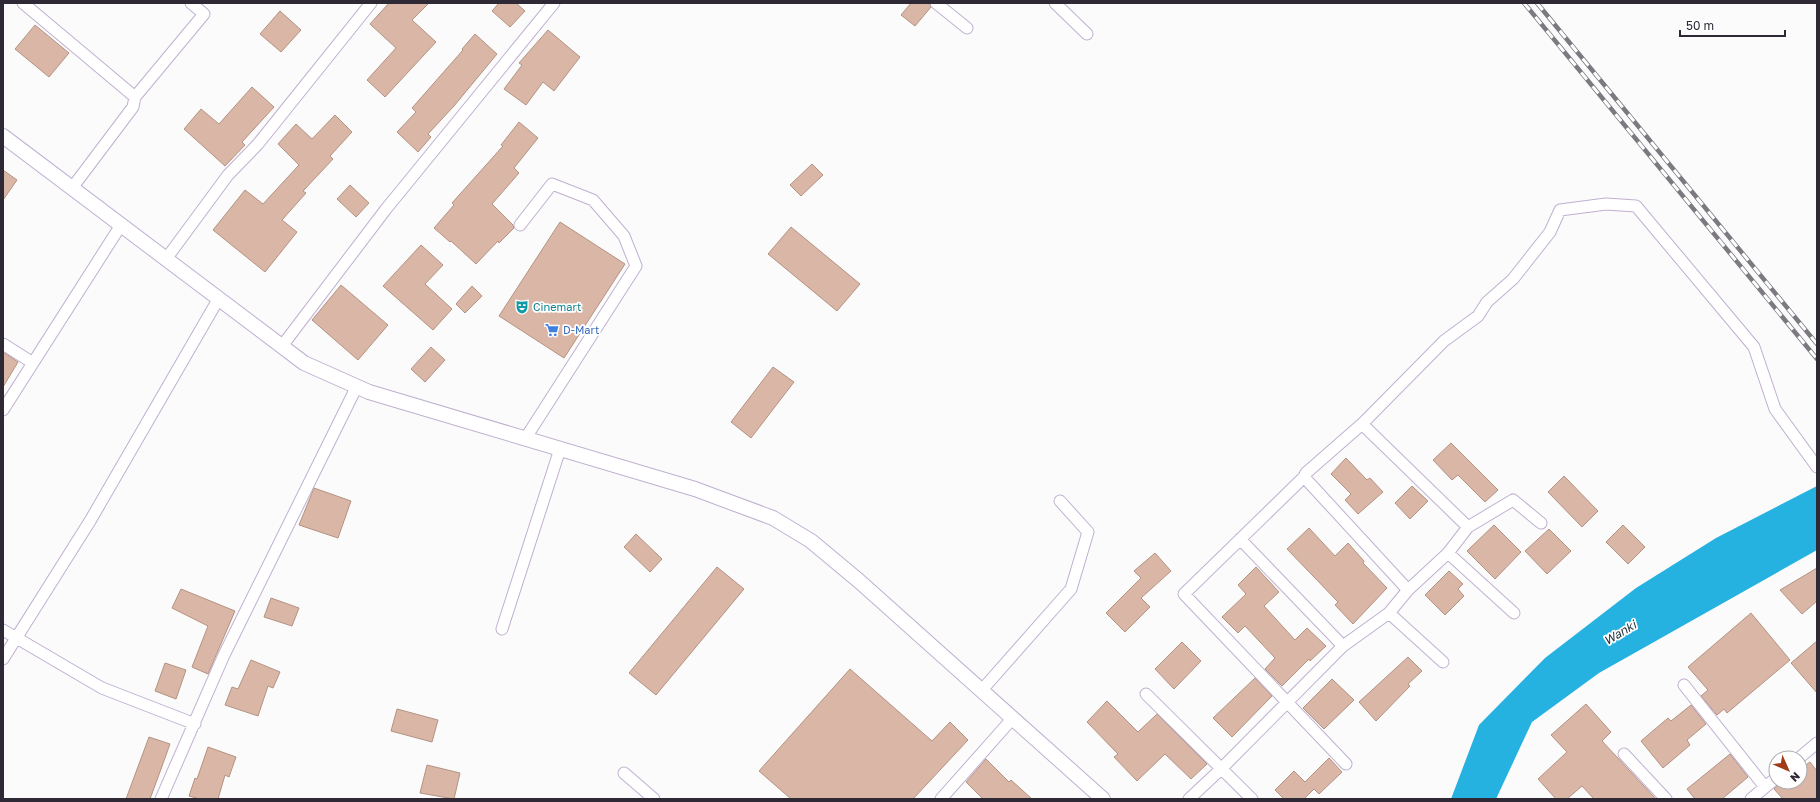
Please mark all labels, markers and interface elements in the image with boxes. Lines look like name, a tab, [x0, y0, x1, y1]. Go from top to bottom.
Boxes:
scale bar	[1680, 12, 1785, 38]
text: 50 m	[1686, 18, 1714, 33]
theatre icon: Cinemart	[514, 299, 530, 315]
place label: Cinemart	[533, 300, 581, 313]
supermarket icon: D-Mart	[544, 322, 560, 338]
place label: D-Mart	[563, 323, 599, 336]
water label: Wanki	[1601, 616, 1640, 648]
north arrow	[1768, 750, 1808, 790]
text: N	[1788, 770, 1803, 785]

